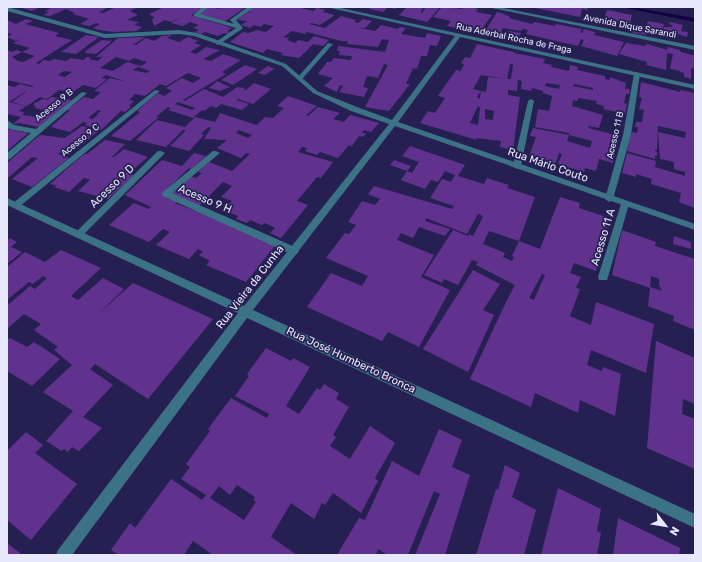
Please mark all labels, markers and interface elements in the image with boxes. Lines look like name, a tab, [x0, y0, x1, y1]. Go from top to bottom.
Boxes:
street label: Avenida Dique Sarandi	[583, 12, 677, 40]
street label: Rua Aderbal Rocha de Fraga	[455, 21, 573, 55]
street label: Acesso 9 B	[33, 87, 75, 123]
street label: Acesso 11 B	[605, 110, 625, 160]
street label: Acesso 9 C	[59, 122, 101, 158]
street label: Rua Mário Couto	[506, 145, 590, 185]
street label: Acesso 9 D	[87, 162, 137, 210]
street label: Acesso 9 H	[176, 182, 234, 216]
street label: Acesso 11 A	[588, 206, 618, 267]
street label: Rua Vieira da Cunha	[213, 243, 287, 331]
street label: Rua José Humberto Bronca	[284, 324, 418, 396]
north arrow	[646, 506, 686, 546]
text: N	[666, 524, 682, 538]

